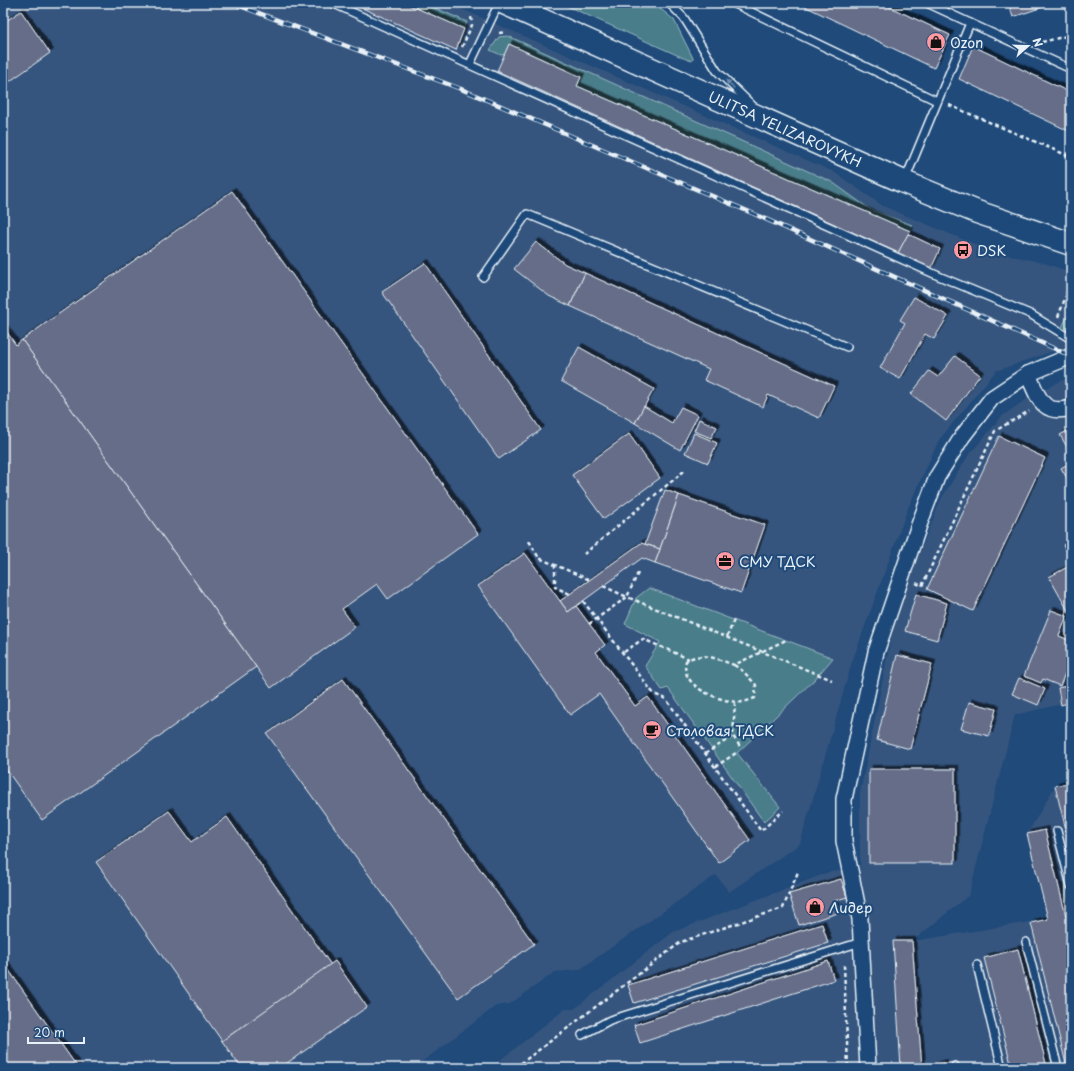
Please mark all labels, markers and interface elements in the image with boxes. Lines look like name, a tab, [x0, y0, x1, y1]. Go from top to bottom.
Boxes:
north arrow	[1008, 26, 1048, 66]
shop icon: Ozon	[925, 31, 947, 53]
place label: Ozon	[950, 32, 983, 53]
text: N	[1028, 35, 1047, 50]
one-way arrow	[725, 79, 735, 89]
street label: ULITSA YELIZAROVYKH	[705, 86, 865, 172]
bus stop icon: DSK	[952, 239, 974, 261]
place label: DSK	[977, 240, 1007, 261]
office icon: СМУ ТДСК	[714, 550, 736, 572]
place label: СМУ ТДСК	[739, 551, 816, 572]
cafe icon: Столовая ТДСК	[641, 719, 663, 741]
place label: Столовая ТДСК	[666, 720, 774, 741]
shop icon: Лидер	[804, 896, 826, 918]
place label: Лидер	[829, 897, 872, 918]
scale bar	[28, 1019, 84, 1045]
text: 20 m	[34, 1023, 65, 1041]

